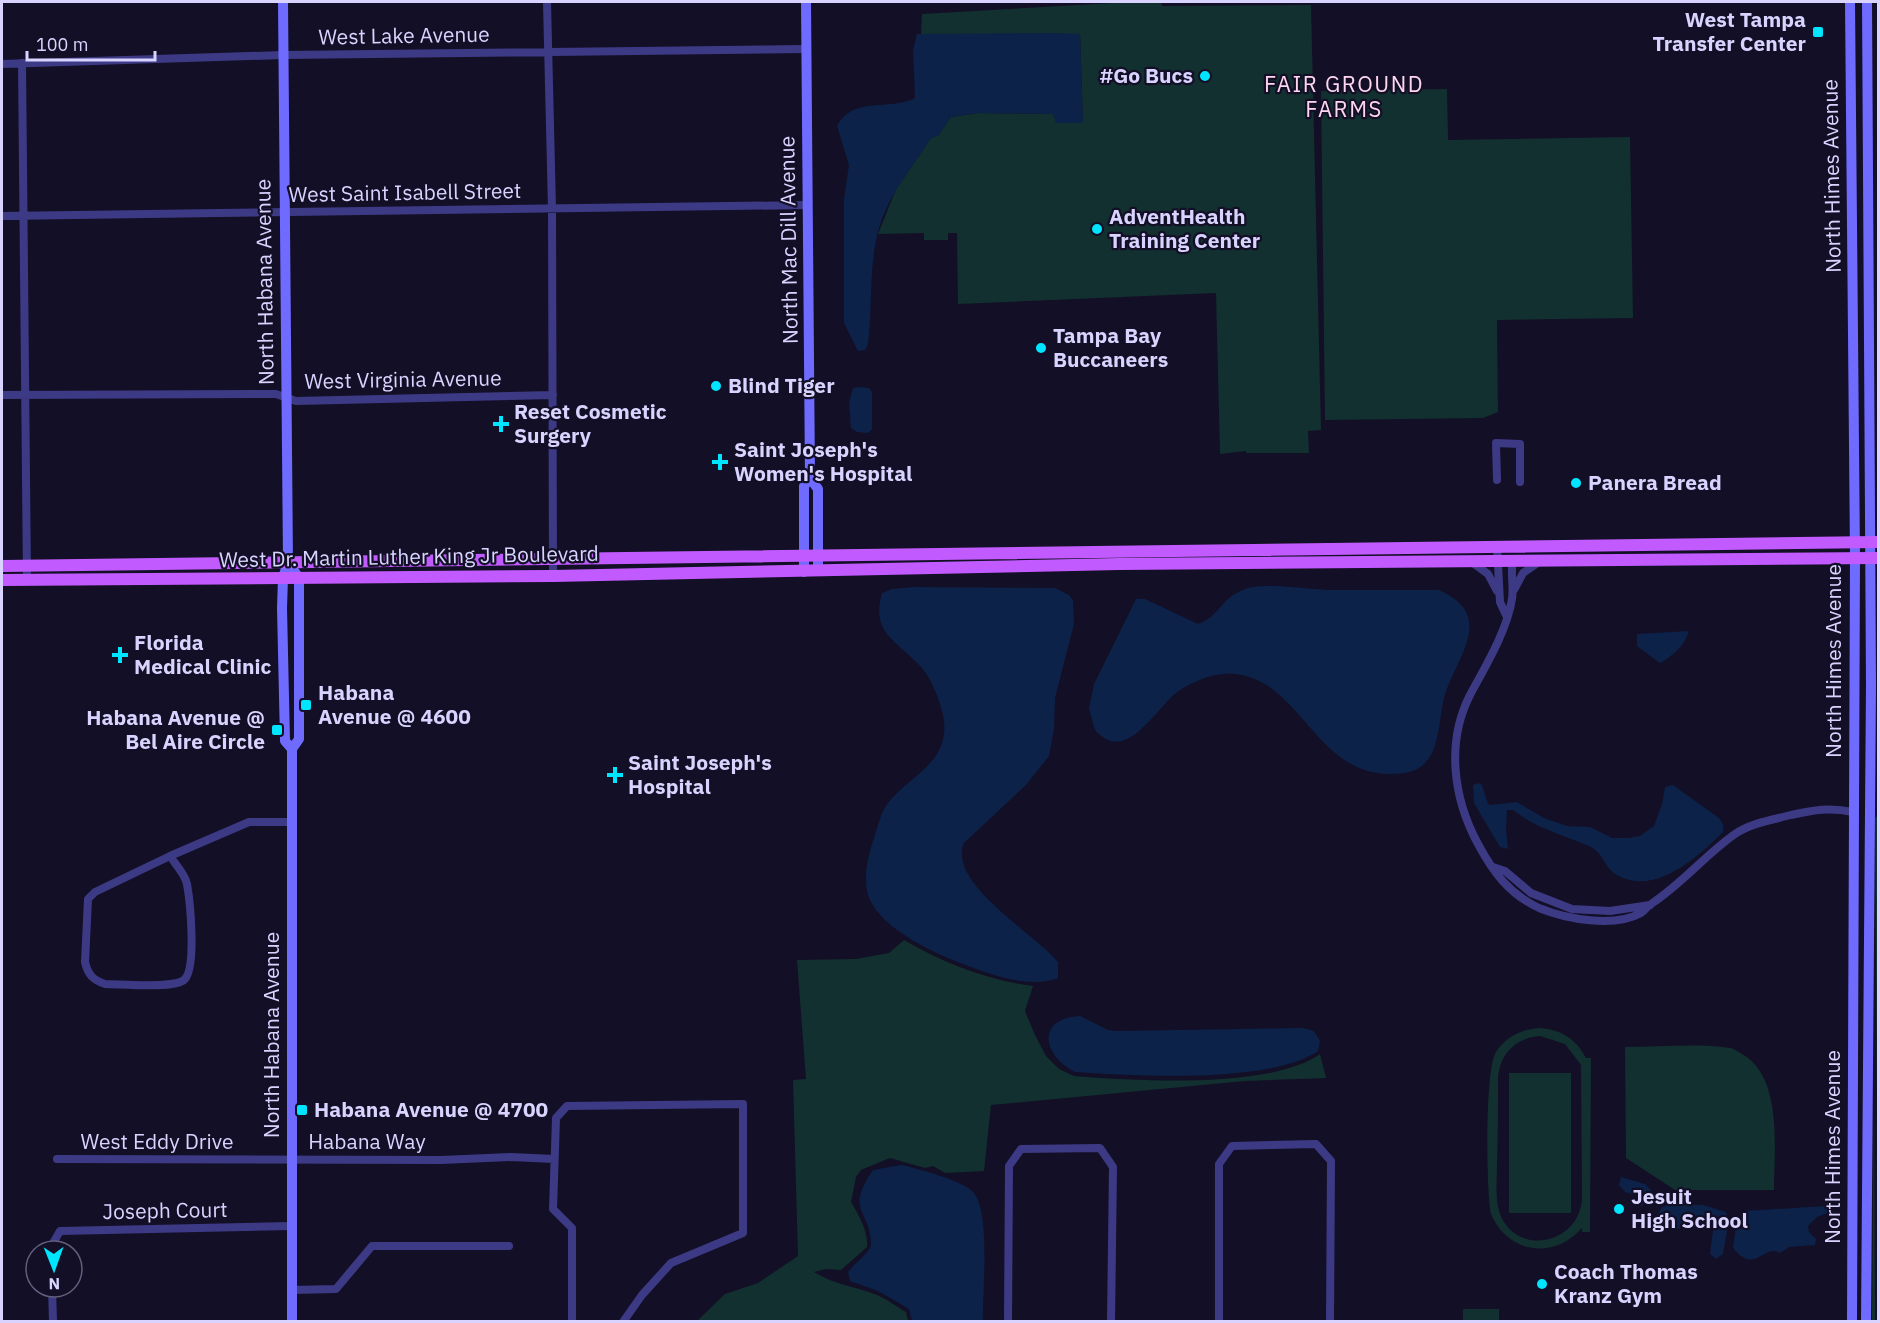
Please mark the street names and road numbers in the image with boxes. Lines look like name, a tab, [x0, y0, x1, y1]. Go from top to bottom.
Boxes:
street label: West Lake Avenue	[318, 20, 490, 50]
street label: North Himes Avenue	[1815, 79, 1847, 273]
street label: North Mac Dill Avenue	[772, 136, 804, 344]
street label: West Saint Isabell Street	[288, 176, 522, 208]
street label: North Habana Avenue	[248, 179, 280, 385]
street label: West Virginia Avenue	[304, 363, 502, 395]
street label: West Dr. Martin Luther King Jr Boulevard	[219, 539, 599, 573]
street label: North Himes Avenue	[1819, 564, 1847, 758]
street label: North Habana Avenue	[257, 932, 285, 1138]
street label: North Himes Avenue	[1818, 1050, 1846, 1244]
street label: West Eddy Drive	[81, 1127, 233, 1155]
street label: Habana Way	[308, 1127, 426, 1155]
street label: Joseph Court	[102, 1195, 228, 1225]

